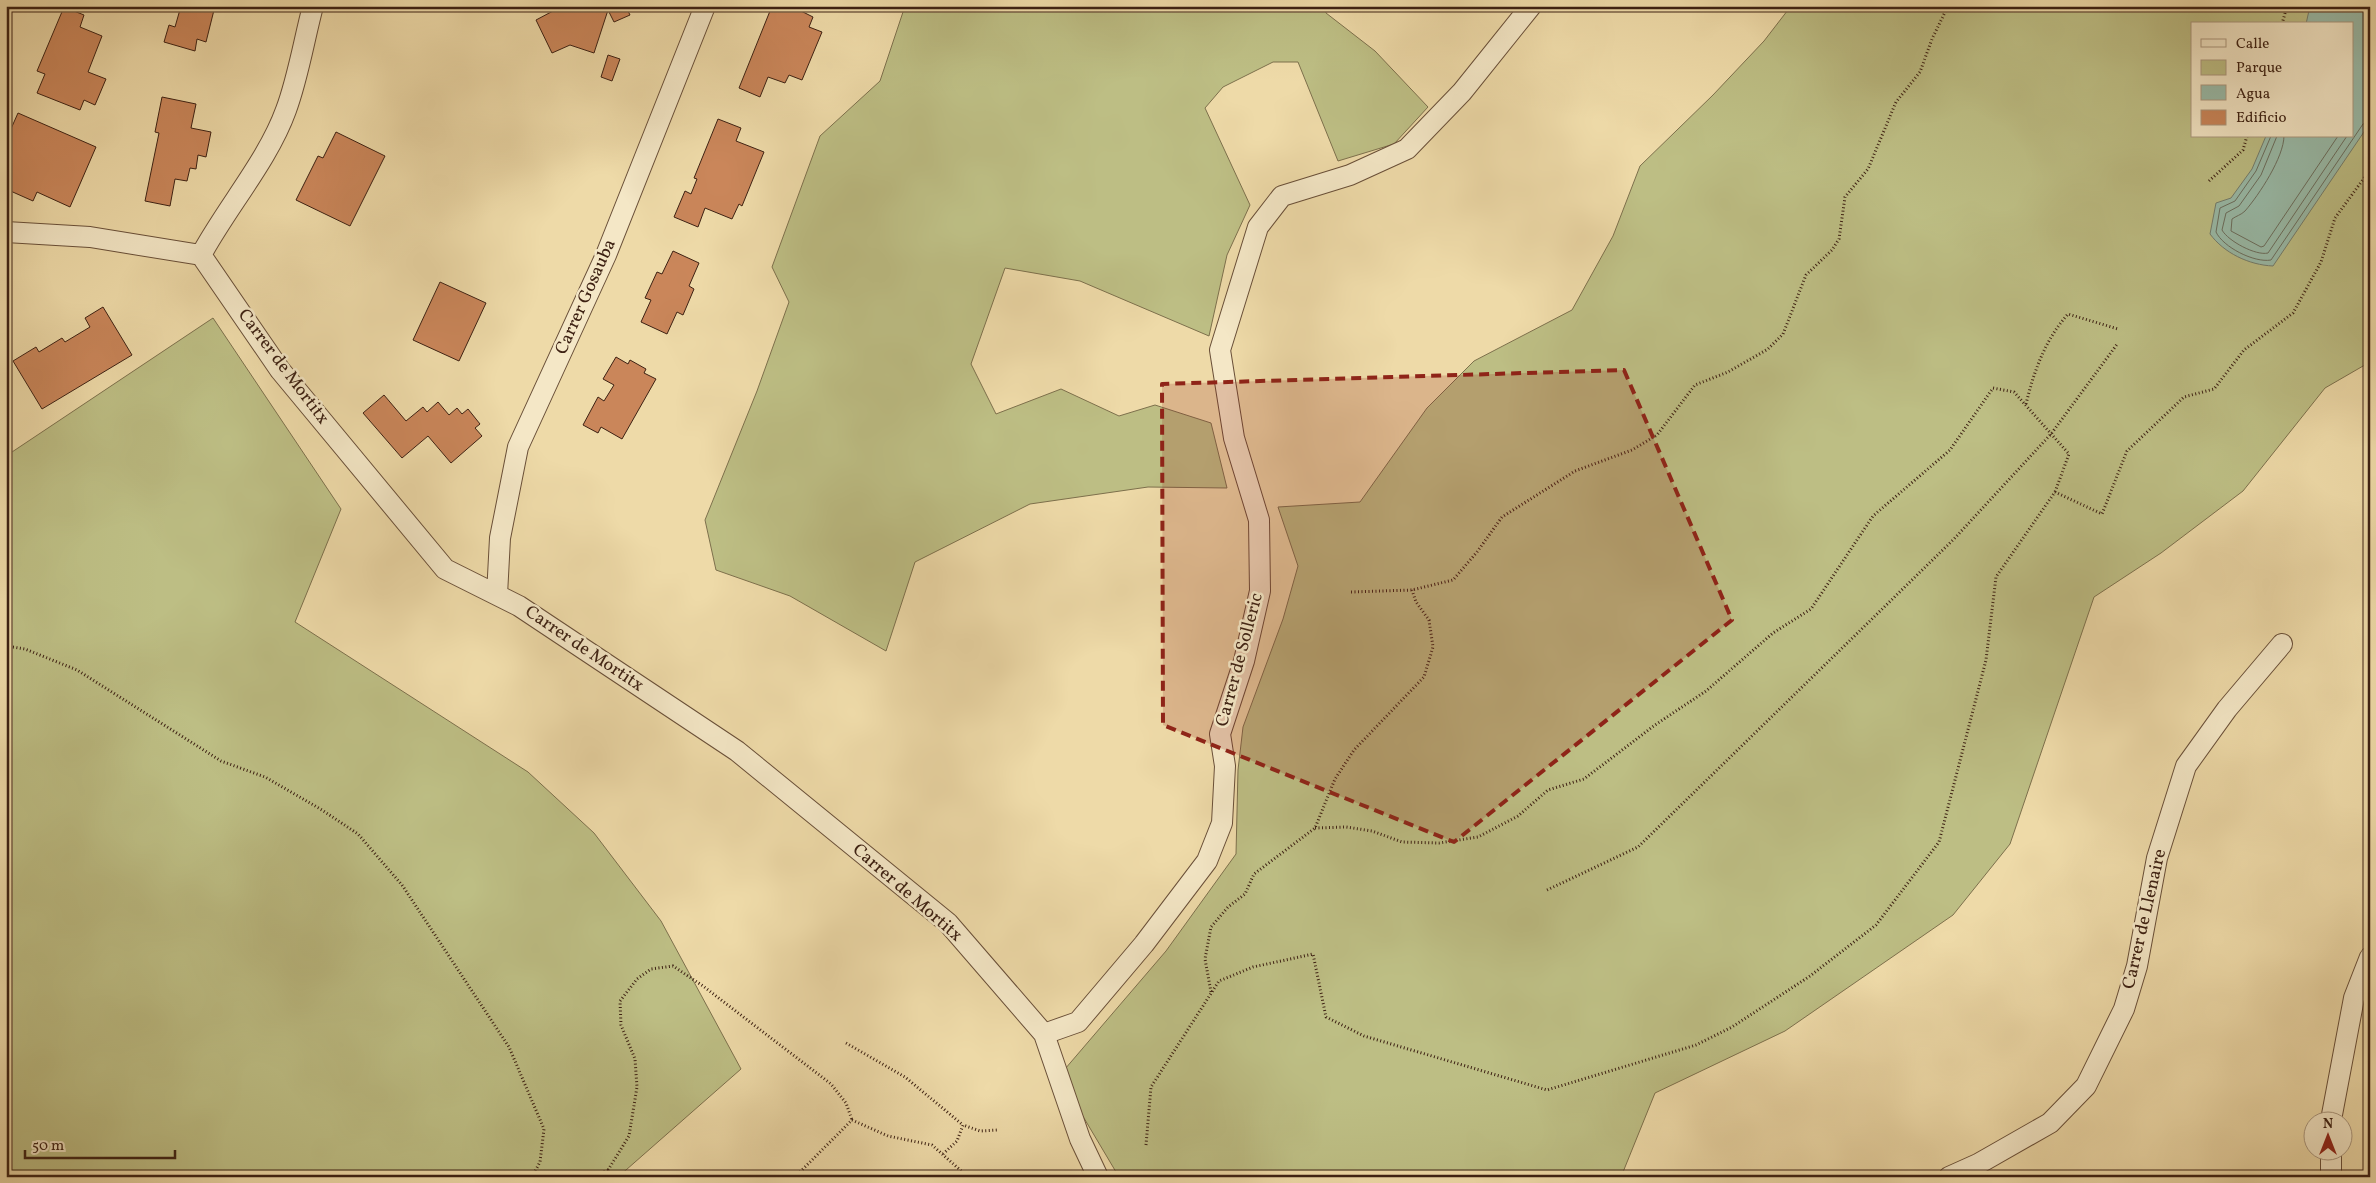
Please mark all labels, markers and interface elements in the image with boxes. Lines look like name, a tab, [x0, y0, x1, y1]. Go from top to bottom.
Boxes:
legend	[2191, 22, 2354, 138]
text: Calle	[2236, 34, 2269, 55]
text: Parque	[2236, 58, 2282, 79]
text: Agua	[2236, 84, 2270, 105]
text: Edificio	[2236, 108, 2287, 129]
street label: Carrer Gosauba	[549, 235, 623, 359]
street label: Carrer de Mortitx	[231, 304, 335, 430]
street label: Carrer de Solleric	[1210, 590, 1270, 730]
street label: Carrer de Mortitx	[520, 600, 648, 698]
street label: Carrer de Mortitx	[846, 838, 968, 948]
street label: Carrer de Llenaire	[2117, 847, 2173, 991]
north arrow	[2304, 1110, 2354, 1160]
text: N	[2323, 1115, 2333, 1134]
scale bar	[25, 1128, 175, 1160]
text: 50 m	[32, 1136, 64, 1157]

